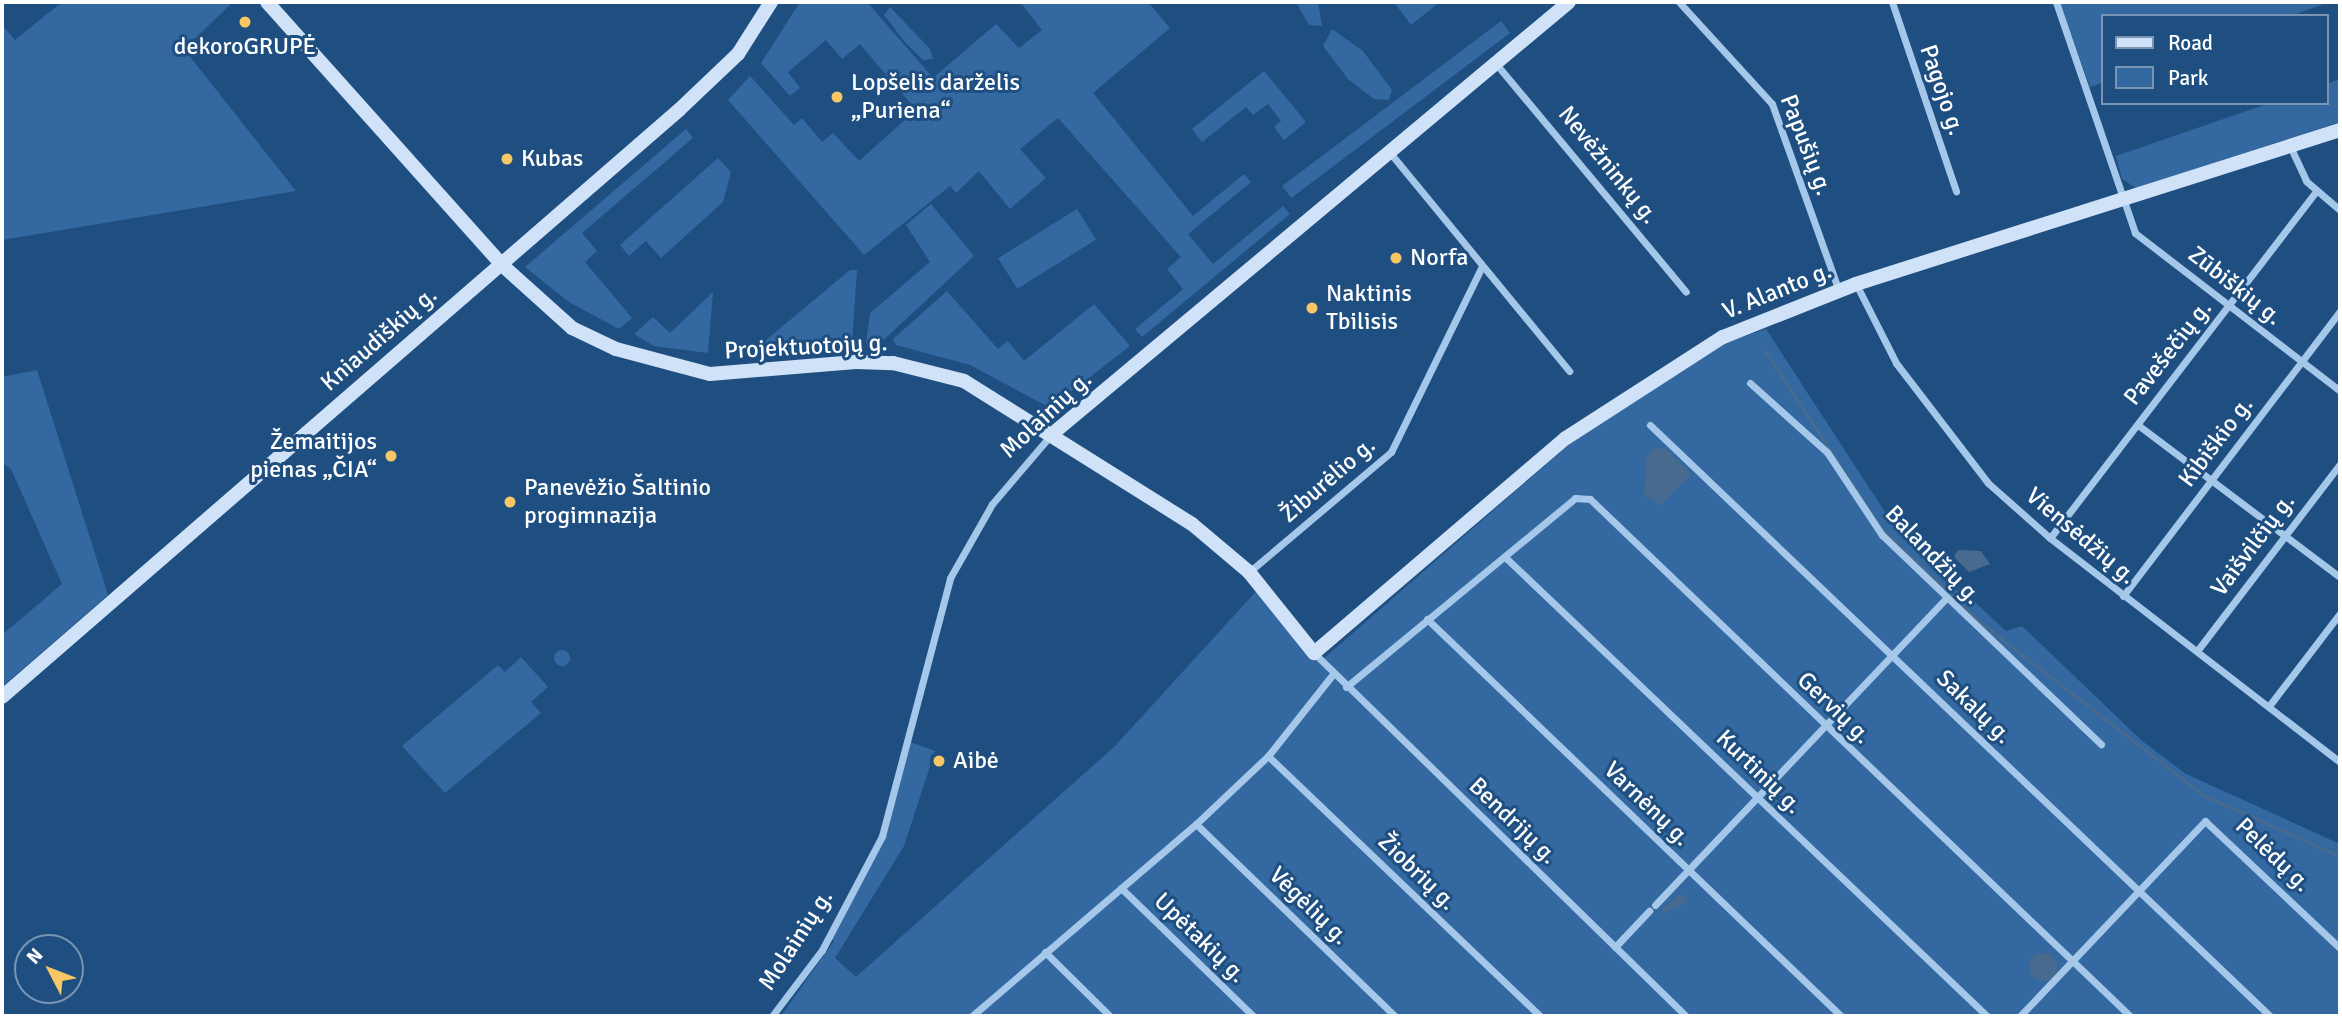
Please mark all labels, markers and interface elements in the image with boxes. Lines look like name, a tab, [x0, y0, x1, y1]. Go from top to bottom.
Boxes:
marker: dekoroGRUPĖ	[237, 14, 253, 30]
legend	[2100, 14, 2328, 105]
text: Road	[2168, 30, 2213, 56]
place label: dekoroGRUPĖ	[174, 33, 316, 61]
street label: Pagojo g.	[1913, 41, 1971, 139]
text: Park	[2168, 65, 2208, 91]
place label: Lopšelis darželis „Puriena“	[851, 69, 1020, 125]
marker: Lopšelis darželis „Puriena“	[829, 89, 845, 105]
street label: Papušių g.	[1774, 91, 1838, 199]
street label: Nevėžninkų g.	[1552, 100, 1664, 230]
place label: Kubas	[521, 145, 583, 173]
marker: Kubas	[499, 151, 515, 167]
street label: Zūbiškių g.	[2182, 240, 2288, 332]
place label: Norfa	[1410, 244, 1469, 272]
marker: Norfa	[1388, 250, 1404, 266]
street label: V. Alanto g.	[1718, 256, 1836, 326]
place label: Naktinis Tbilisis	[1326, 280, 1412, 336]
street label: Kniaudiškių g.	[315, 281, 443, 397]
street label: Pavešečių g.	[2118, 295, 2218, 411]
marker: Naktinis Tbilisis	[1304, 300, 1320, 316]
street label: Projektuotojų g.	[724, 328, 888, 366]
street label: Molainių g.	[994, 365, 1098, 465]
street label: Kibiškio g.	[2173, 391, 2259, 493]
place label: Žemaitijos pienas „ČIA“	[250, 428, 377, 484]
street label: Žiburėlio g.	[1275, 431, 1381, 529]
marker: Žemaitijos pienas „ČIA“	[383, 448, 399, 464]
place label: Panevėžio Šaltinio progimnazija	[524, 474, 711, 530]
street label: Viensėdžių g.	[2020, 482, 2142, 590]
street label: Vaišvilčių g.	[2205, 488, 2301, 602]
marker: Panevėžio Šaltinio progimnazija	[502, 494, 518, 510]
street label: Balandžių g.	[1879, 500, 1987, 610]
street label: Sakalų g.	[1930, 664, 2018, 750]
street label: Gervių g.	[1791, 666, 1877, 750]
street label: Kurtinių g.	[1710, 724, 1808, 820]
place label: Aibė	[953, 747, 999, 775]
marker: Aibė	[931, 753, 947, 769]
street label: Varnėnų g.	[1598, 756, 1696, 852]
street label: Bendrijų g.	[1463, 772, 1563, 870]
street label: Pelėdų g.	[2229, 812, 2317, 898]
street label: Žiobrių g.	[1372, 828, 1462, 916]
street label: Vėgėlių g.	[1263, 861, 1355, 951]
street label: Molainių g.	[753, 884, 839, 996]
street label: Upėtakių g.	[1148, 887, 1252, 989]
north arrow	[14, 934, 84, 1004]
text: N	[22, 943, 48, 969]

